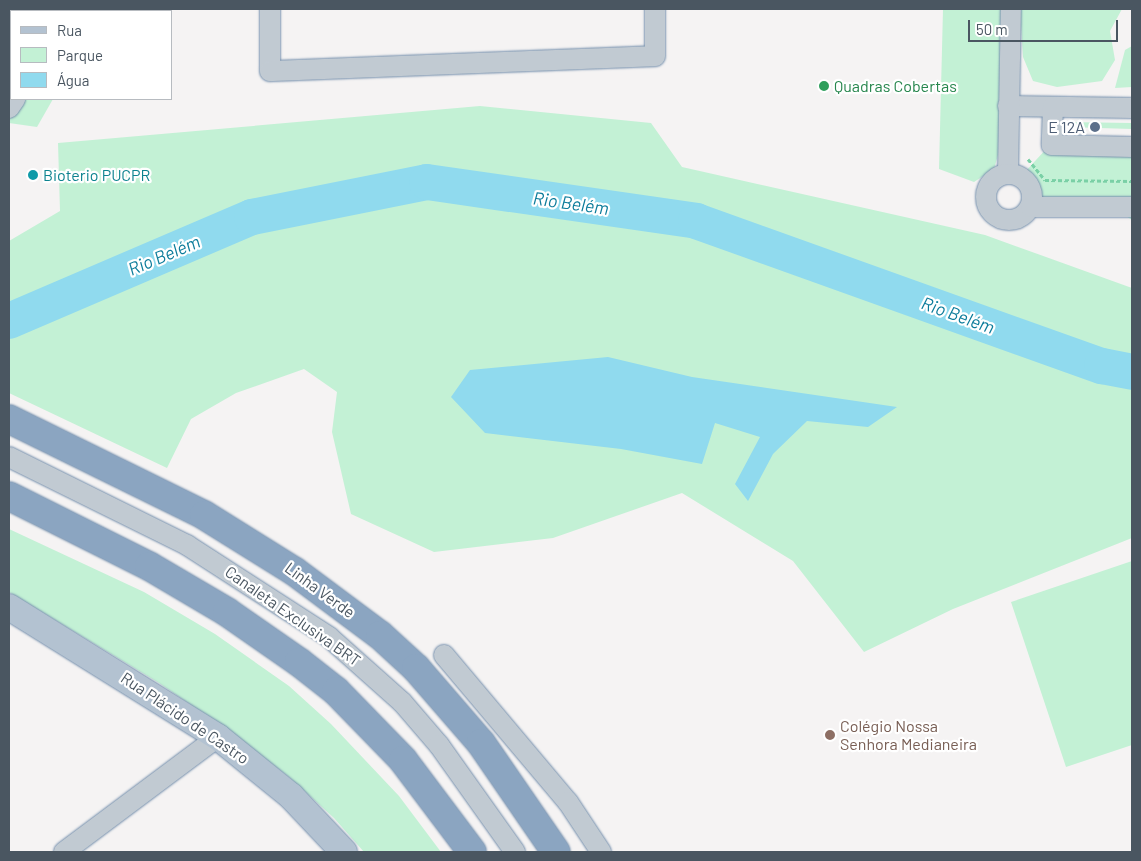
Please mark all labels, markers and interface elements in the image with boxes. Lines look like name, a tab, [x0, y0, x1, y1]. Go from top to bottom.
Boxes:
legend	[10, 10, 172, 100]
scale bar	[971, 10, 1121, 42]
text: 50 m	[976, 20, 1008, 38]
text: Rua	[57, 21, 82, 39]
text: Parque	[57, 46, 103, 64]
text: Água	[57, 71, 90, 89]
place label: Quadras Cobertas	[834, 76, 957, 96]
marker: Quadras Cobertas	[818, 80, 830, 92]
place label: E 12A	[1048, 117, 1085, 137]
marker: E 12A	[1089, 121, 1101, 133]
place label: Bioterio PUCPR	[43, 165, 150, 185]
marker: Bioterio PUCPR	[27, 169, 39, 181]
water label: Rio Belém	[532, 187, 610, 219]
water label: Rio Belém	[125, 230, 203, 280]
water label: Rio Belém	[919, 292, 997, 338]
street label: Linha Verde	[281, 558, 359, 622]
street label: Canaleta Exclusiva BRT	[222, 562, 364, 670]
street label: Rua Plácido de Castro	[117, 668, 253, 768]
place label: Colégio Nossa Senhora Medianeira	[840, 716, 977, 754]
marker: Colégio Nossa Senhora Medianeira	[824, 729, 836, 741]

